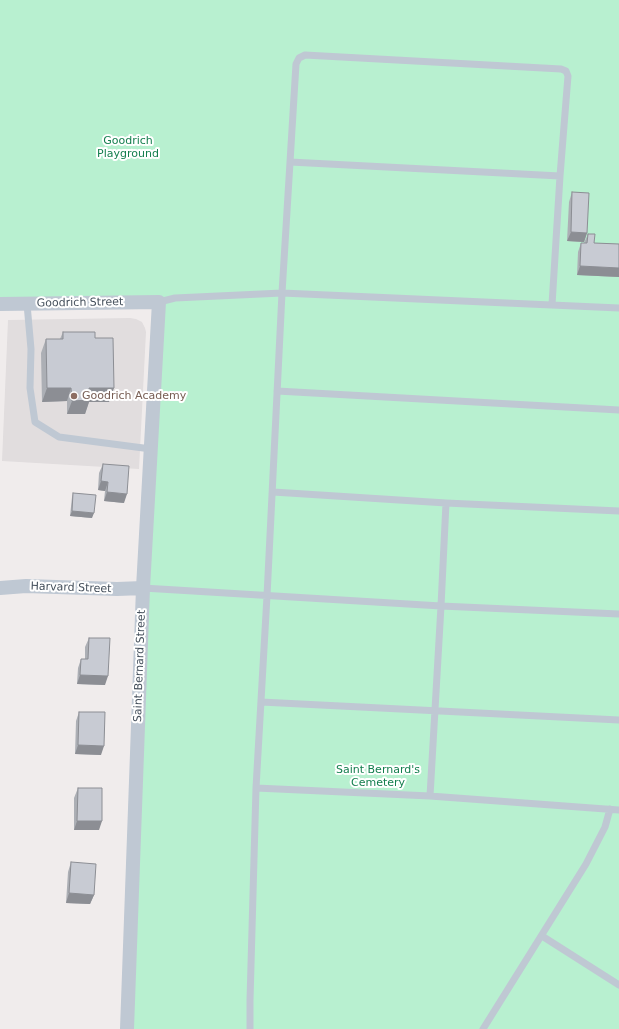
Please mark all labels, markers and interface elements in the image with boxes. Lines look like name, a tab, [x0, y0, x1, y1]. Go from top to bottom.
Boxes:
park label: Goodrich Playground	[97, 134, 159, 160]
street label: Goodrich Street	[37, 296, 123, 310]
place label: Goodrich Academy	[82, 389, 186, 403]
marker: Goodrich Academy	[69, 391, 79, 401]
street label: Harvard Street	[30, 580, 112, 596]
street label: Saint Bernard Street	[131, 610, 149, 722]
park label: Saint Bernard's Cemetery	[336, 763, 420, 789]

